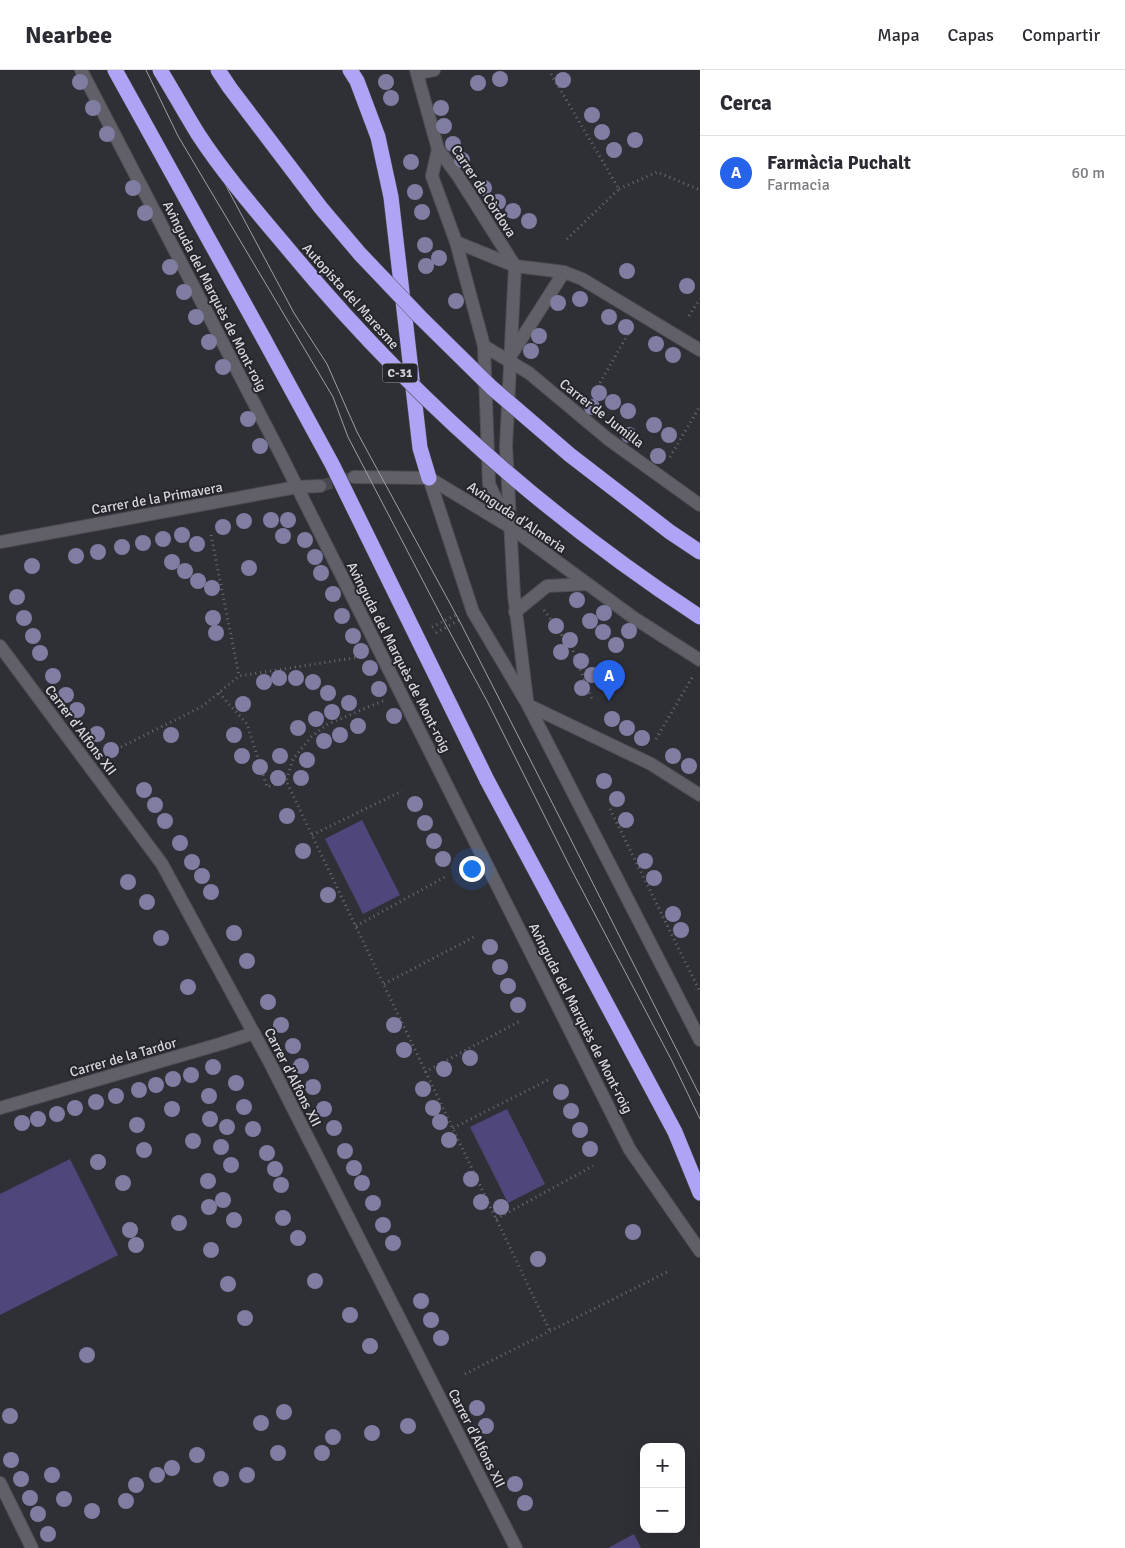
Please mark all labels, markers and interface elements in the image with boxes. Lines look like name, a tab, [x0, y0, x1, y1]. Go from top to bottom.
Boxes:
text: Nearbee	[25, 20, 112, 50]
text: Mapa	[877, 24, 920, 46]
text: Capas	[948, 24, 994, 46]
text: Compartir	[1022, 24, 1100, 46]
text: Cerca	[720, 90, 772, 116]
street label: Carrer de Còrdova	[447, 142, 520, 241]
text: Farmàcia Puchalt	[767, 151, 911, 175]
text: A	[731, 163, 741, 183]
text: 60 m	[1071, 163, 1105, 183]
text: Farmacia	[767, 175, 830, 195]
street label: Avinguda del Marquès de Mont-roig	[159, 198, 270, 394]
street label: Autopista del Maresme	[299, 240, 403, 353]
road number: C-31	[382, 364, 418, 382]
street label: Carrer de Jumilla	[556, 375, 647, 452]
street label: Avinguda d'Almeria	[464, 478, 570, 557]
street label: Carrer de la Primavera	[90, 479, 224, 518]
street label: Avinguda del Marquès de Mont-roig	[343, 559, 454, 755]
pin: A	[593, 660, 625, 701]
street label: Carrer d'Alfons XII	[41, 682, 120, 779]
your location	[459, 856, 485, 882]
street label: Avinguda del Marquès de Mont-roig	[525, 920, 636, 1116]
street label: Carrer d'Alfons XII	[260, 1025, 325, 1129]
street label: Carrer de la Tardor	[68, 1034, 179, 1081]
street label: Carrer d'Alfons XII	[444, 1386, 509, 1490]
map controls	[640, 1443, 685, 1533]
button: +	[640, 1443, 685, 1488]
button: −	[640, 1488, 685, 1533]

